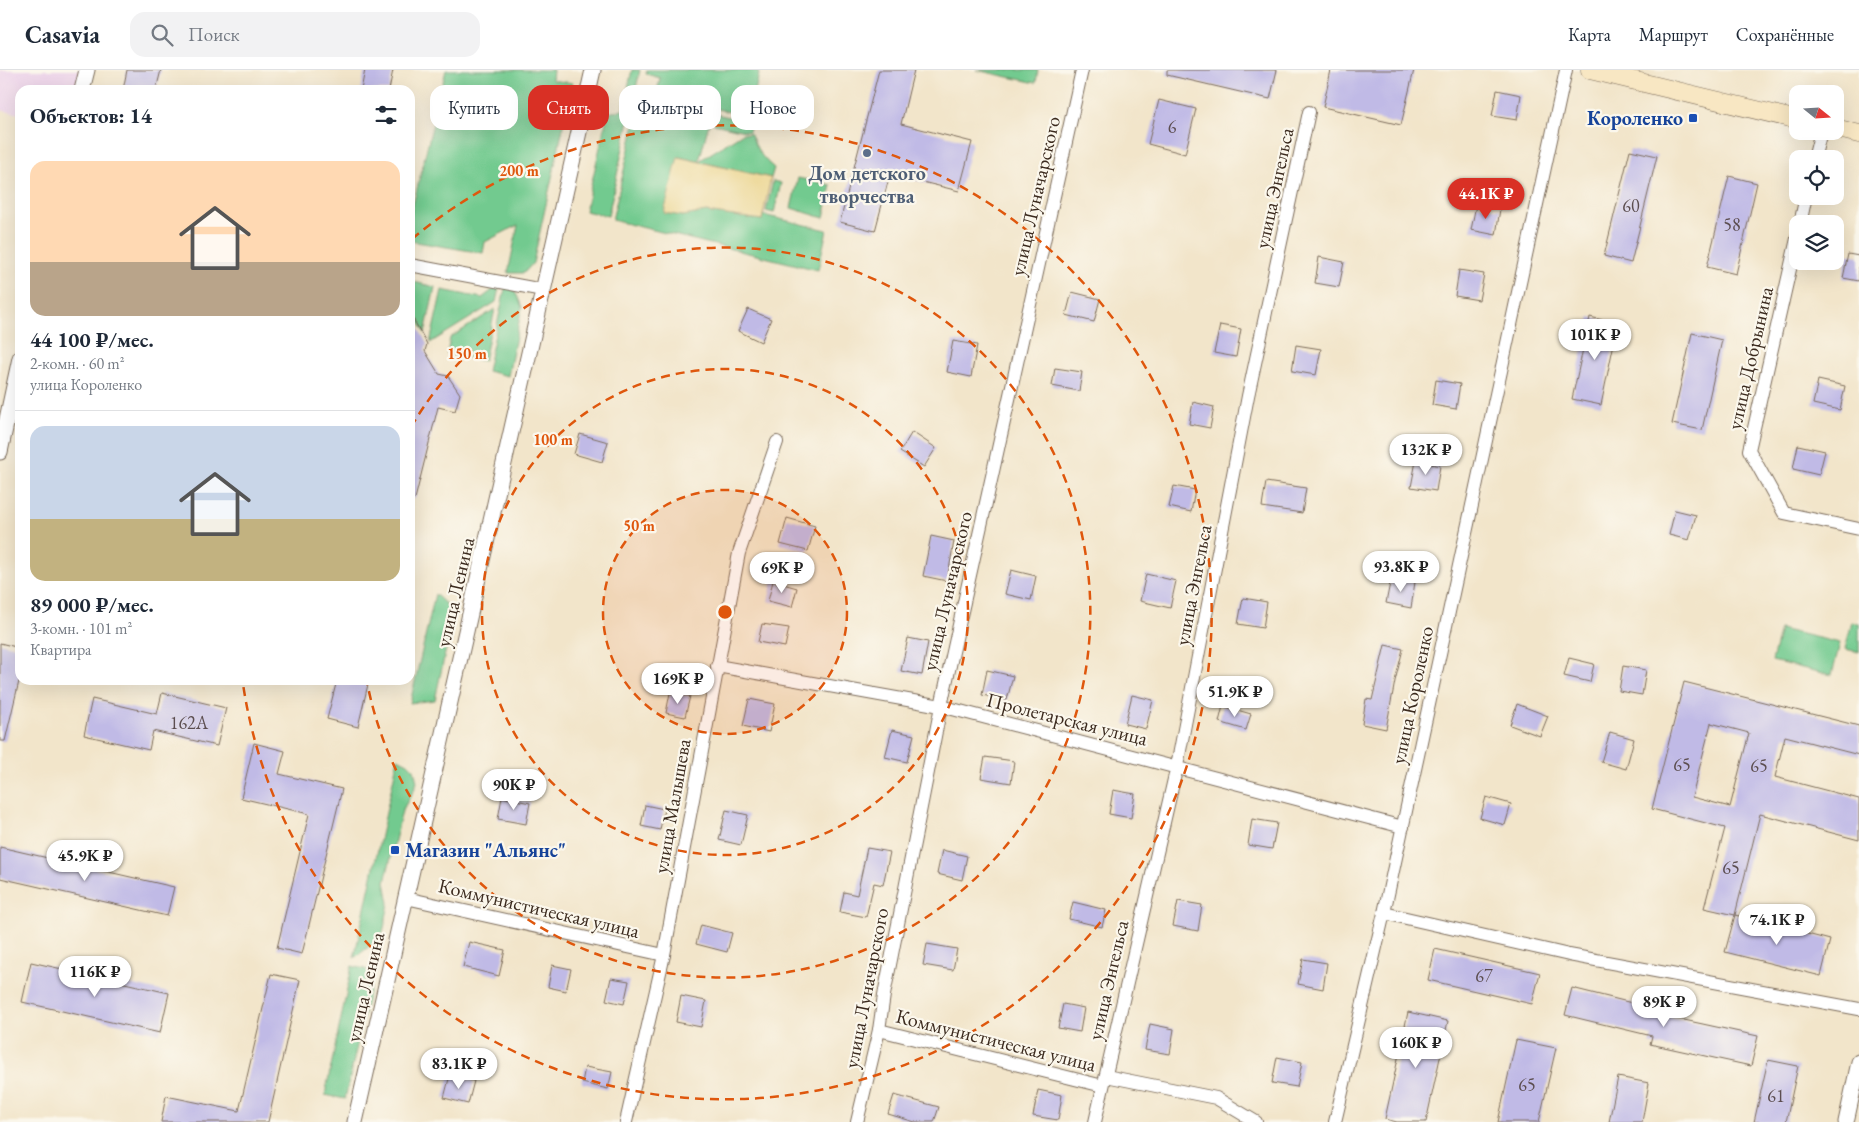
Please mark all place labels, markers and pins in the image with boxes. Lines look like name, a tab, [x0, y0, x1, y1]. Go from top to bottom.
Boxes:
place label: Короленко	[1587, 105, 1683, 131]
marker: Короленко	[1687, 112, 1699, 124]
marker: Дом детского творчества	[861, 147, 873, 159]
place label: Дом детского творчества	[808, 160, 926, 209]
pin: 44.1K ₽	[1440, 178, 1532, 220]
pin: 101K ₽	[1554, 318, 1636, 361]
pin: 132K ₽	[1385, 434, 1467, 476]
pin: 93.8K ₽	[1355, 550, 1447, 593]
pin: 69K ₽	[747, 552, 817, 594]
centre of rings	[716, 603, 734, 621]
pin: 169K ₽	[637, 662, 719, 705]
pin: 51.9K ₽	[1189, 676, 1281, 718]
pin: 90K ₽	[479, 768, 549, 811]
place label: Магазин "Альянс"	[405, 837, 566, 863]
pin: 45.9K ₽	[39, 840, 131, 882]
marker: Магазин "Альянс"	[389, 844, 401, 856]
pin: 74.1K ₽	[1731, 904, 1823, 946]
pin: 116K ₽	[54, 956, 136, 998]
pin: 89K ₽	[1629, 986, 1699, 1028]
pin: 160K ₽	[1375, 1026, 1457, 1069]
pin: 83.1K ₽	[413, 1048, 505, 1090]

